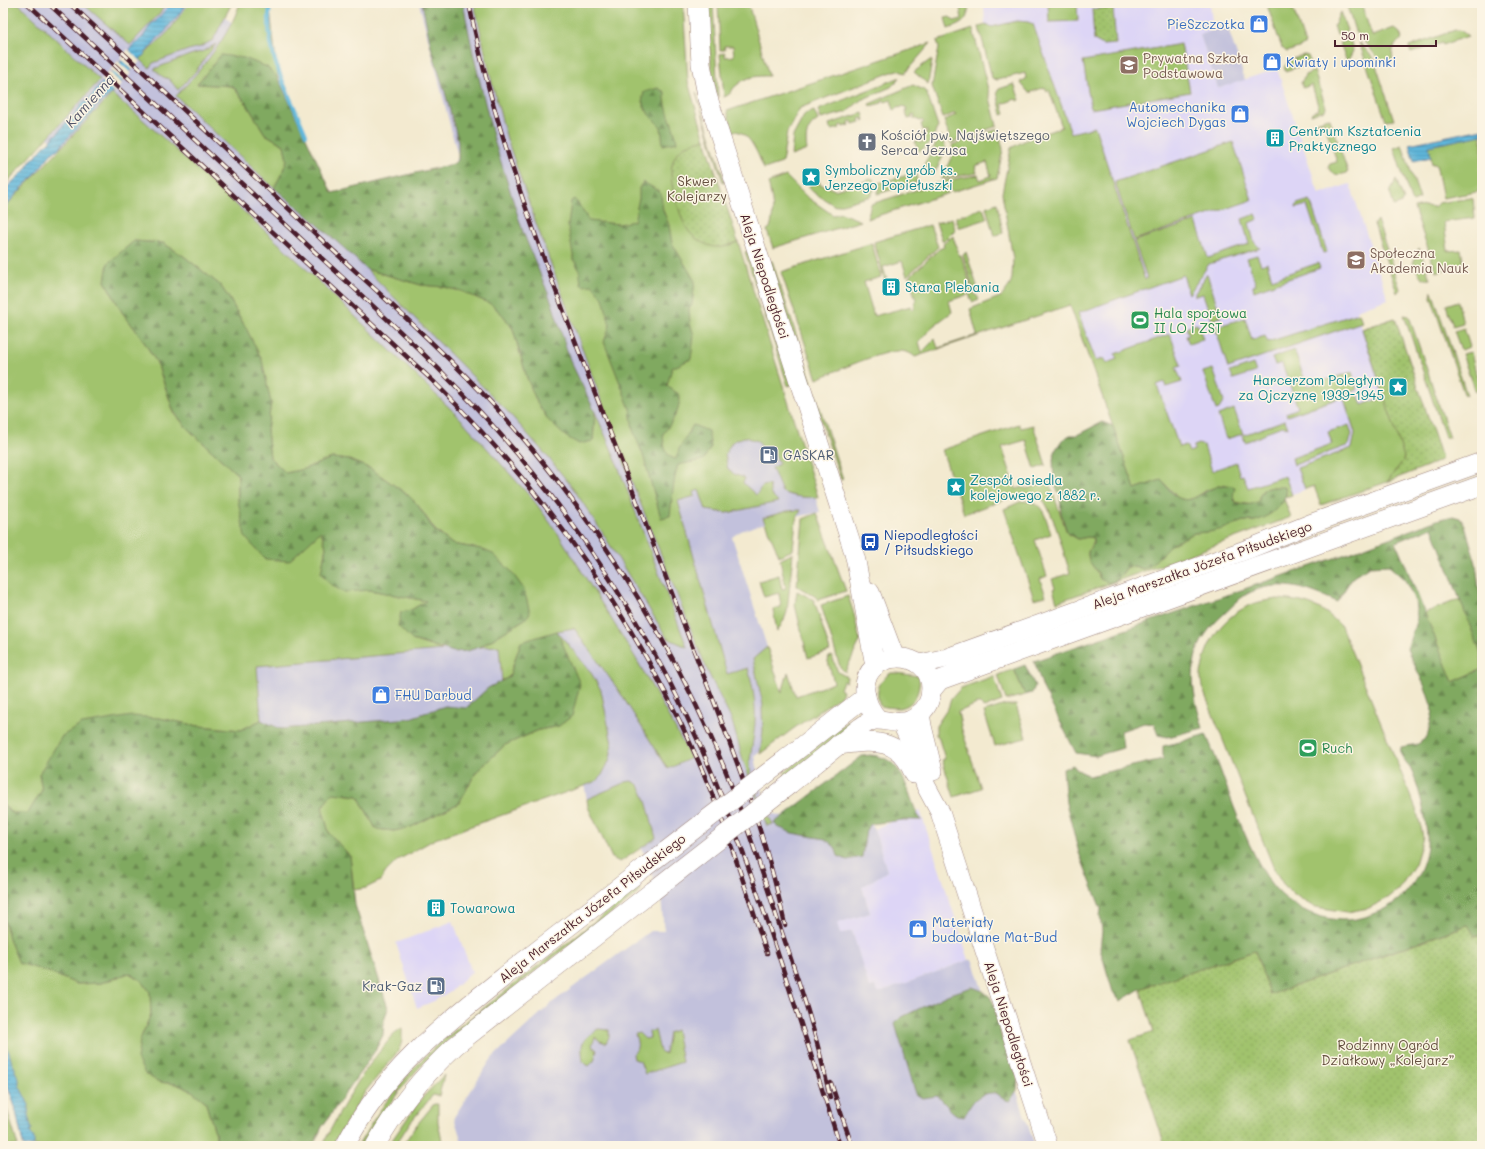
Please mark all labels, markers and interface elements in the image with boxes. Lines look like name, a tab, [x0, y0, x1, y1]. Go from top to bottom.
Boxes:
shop icon: PieSzczotka	[1248, 13, 1270, 35]
place label: PieSzczotka	[1167, 15, 1245, 32]
scale bar	[1335, 22, 1436, 48]
text: 50 m	[1341, 27, 1369, 43]
place label: Prywatna Szkoła Podstawowa	[1143, 49, 1249, 81]
shop icon: Kwiaty i upominki	[1261, 51, 1283, 73]
place label: Kwiaty i upominki	[1286, 53, 1396, 70]
school or university icon: Prywatna Szkoła Podstawowa	[1118, 54, 1140, 76]
water label: Kamienna	[61, 70, 119, 131]
place label: Automechanika Wojciech Dygas	[1126, 98, 1226, 130]
shop icon: Automechanika Wojciech Dygas	[1229, 103, 1251, 125]
place label: Centrum Kształcenia Praktycznego	[1289, 122, 1422, 154]
place label: Kościół pw. Najświętszego Serca Jezusa	[881, 126, 1050, 158]
building icon: Centrum Kształcenia Praktycznego	[1264, 127, 1286, 149]
church icon: Kościół pw. Najświętszego Serca Jezusa	[856, 131, 878, 153]
place label: Symboliczny grób ks. Jerzego Popiełuszki	[825, 161, 957, 193]
place icon: Symboliczny grób ks. Jerzego Popiełuszki	[800, 166, 822, 188]
park label: Skwer Kolejarzy	[667, 172, 727, 204]
street label: Aleja Niepodległości	[737, 211, 794, 341]
place label: Społeczna Akademia Nauk	[1370, 244, 1469, 276]
school or university icon: Społeczna Akademia Nauk	[1345, 249, 1367, 271]
building icon: Stara Plebania	[880, 276, 902, 298]
place label: Stara Plebania	[905, 278, 1000, 295]
place label: Hala sportowa II LO i ZST	[1154, 304, 1247, 336]
sports icon: Hala sportowa II LO i ZST	[1129, 309, 1151, 331]
place label: Harcerzom Poległym za Ojczyznę 1939-1945	[1239, 371, 1384, 403]
place icon: Harcerzom Poległym za Ojczyznę 1939-1945	[1387, 376, 1409, 398]
fuel station icon: GASKAR	[758, 444, 780, 466]
place label: GASKAR	[783, 446, 834, 463]
place label: Zespół osiedla kolejowego z 1882 r.	[970, 471, 1100, 503]
place icon: Zespół osiedla kolejowego z 1882 r.	[945, 476, 967, 498]
street label: Aleja Marszałka Józefa Piłsudskiego	[1090, 517, 1314, 612]
place label: Niepodległości / Piłsudskiego	[884, 526, 978, 558]
bus stop icon: Niepodległości / Piłsudskiego	[859, 531, 881, 553]
shop icon: FHU Darbud	[370, 684, 392, 706]
place label: FHU Darbud	[395, 686, 472, 703]
sports icon: Ruch	[1297, 737, 1319, 759]
place label: Ruch	[1322, 739, 1352, 756]
street label: Aleja Marszałka Józefa Piłsudskiego	[495, 829, 689, 986]
building icon: Towarowa	[425, 897, 447, 919]
place label: Towarowa	[450, 899, 516, 916]
place label: Materiały budowlane Mat-Bud	[932, 913, 1057, 945]
shop icon: Materiały budowlane Mat-Bud	[907, 918, 929, 940]
street label: Aleja Niepodległości	[981, 959, 1038, 1089]
fuel station icon: Krak-Gaz	[425, 975, 447, 997]
place label: Krak-Gaz	[362, 977, 422, 994]
park label: Rodzinny Ogród Działkowy „Kolejarz”	[1322, 1036, 1455, 1068]

